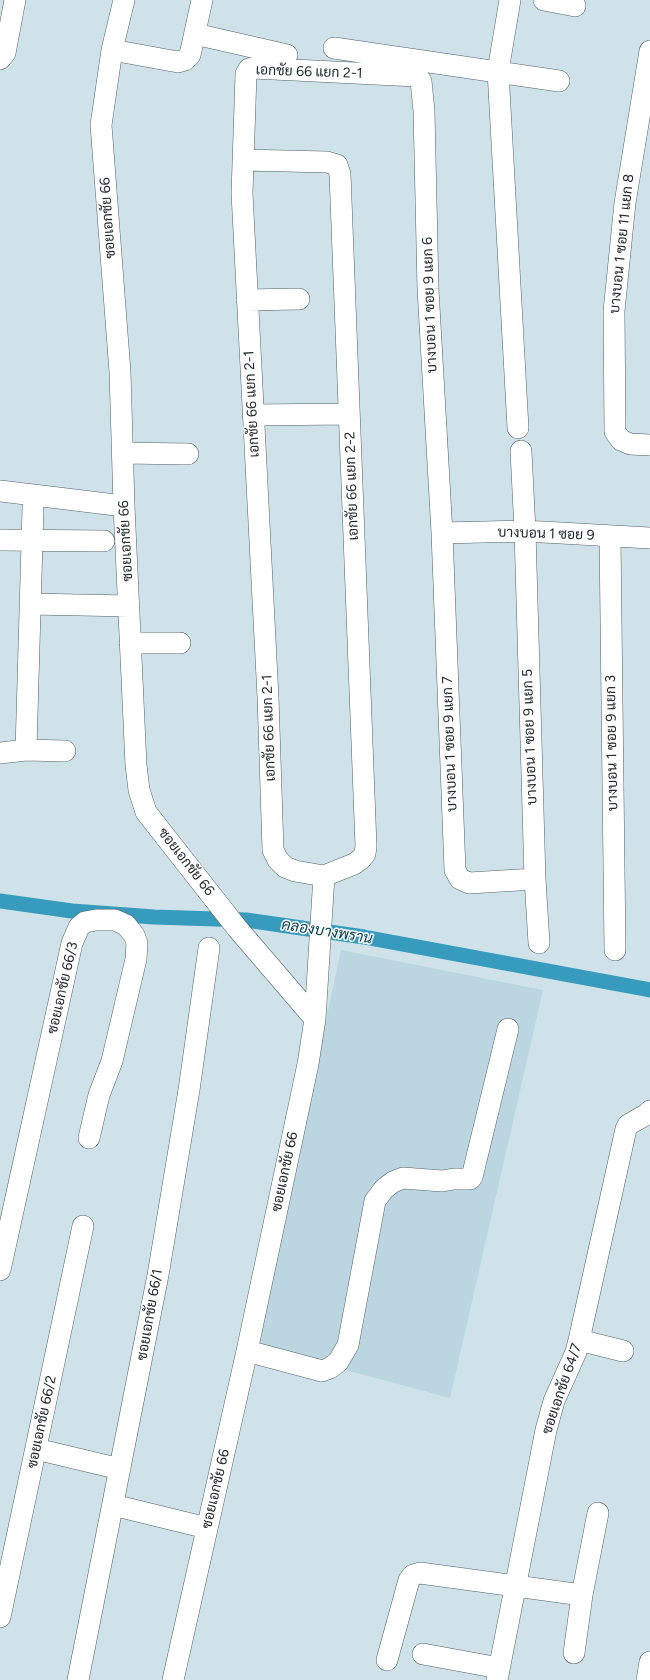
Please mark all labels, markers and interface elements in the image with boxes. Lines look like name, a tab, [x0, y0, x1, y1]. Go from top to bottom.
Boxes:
street label: เอกชัย 66 แยก 2-1	[255, 62, 363, 82]
street label: บางบอน 1 ซอย 11 แยก 8	[606, 173, 638, 315]
street label: ซอยเอกชัย 66	[97, 177, 119, 259]
street label: บางบอน 1 ซอย 9 แยก 6	[419, 237, 441, 373]
street label: เอกชัย 66 แยก 2-1	[241, 350, 263, 458]
street label: เอกชัย 66 แยก 2-2	[342, 431, 362, 541]
street label: ซอยเอกชัย 66	[115, 500, 137, 582]
street label: บางบอน 1 ซอย 9	[497, 524, 595, 544]
street label: บางบอน 1 ซอย 9 แยก 5	[519, 669, 541, 805]
street label: เอกชัย 66 แยก 2-1	[259, 674, 279, 782]
street label: บางบอน 1 ซอย 9 แยก 3	[602, 675, 622, 811]
street label: บางบอน 1 ซอย 9 แยก 7	[439, 676, 461, 812]
street label: ซอยเอกชัย 66	[154, 825, 218, 899]
water label: คลองบางพราน	[280, 916, 374, 948]
street label: ซอยเอกชัย 66/3	[44, 940, 82, 1036]
street label: ซอยเอกชัย 66	[268, 1131, 302, 1213]
street label: ซอยเอกชัย 66/1	[134, 1268, 166, 1362]
street label: ซอยเอกชัย 64/7	[539, 1341, 585, 1437]
street label: ซอยเอกชัย 66/2	[24, 1374, 60, 1470]
street label: ซอยเอกชัย 66	[199, 1448, 233, 1530]

